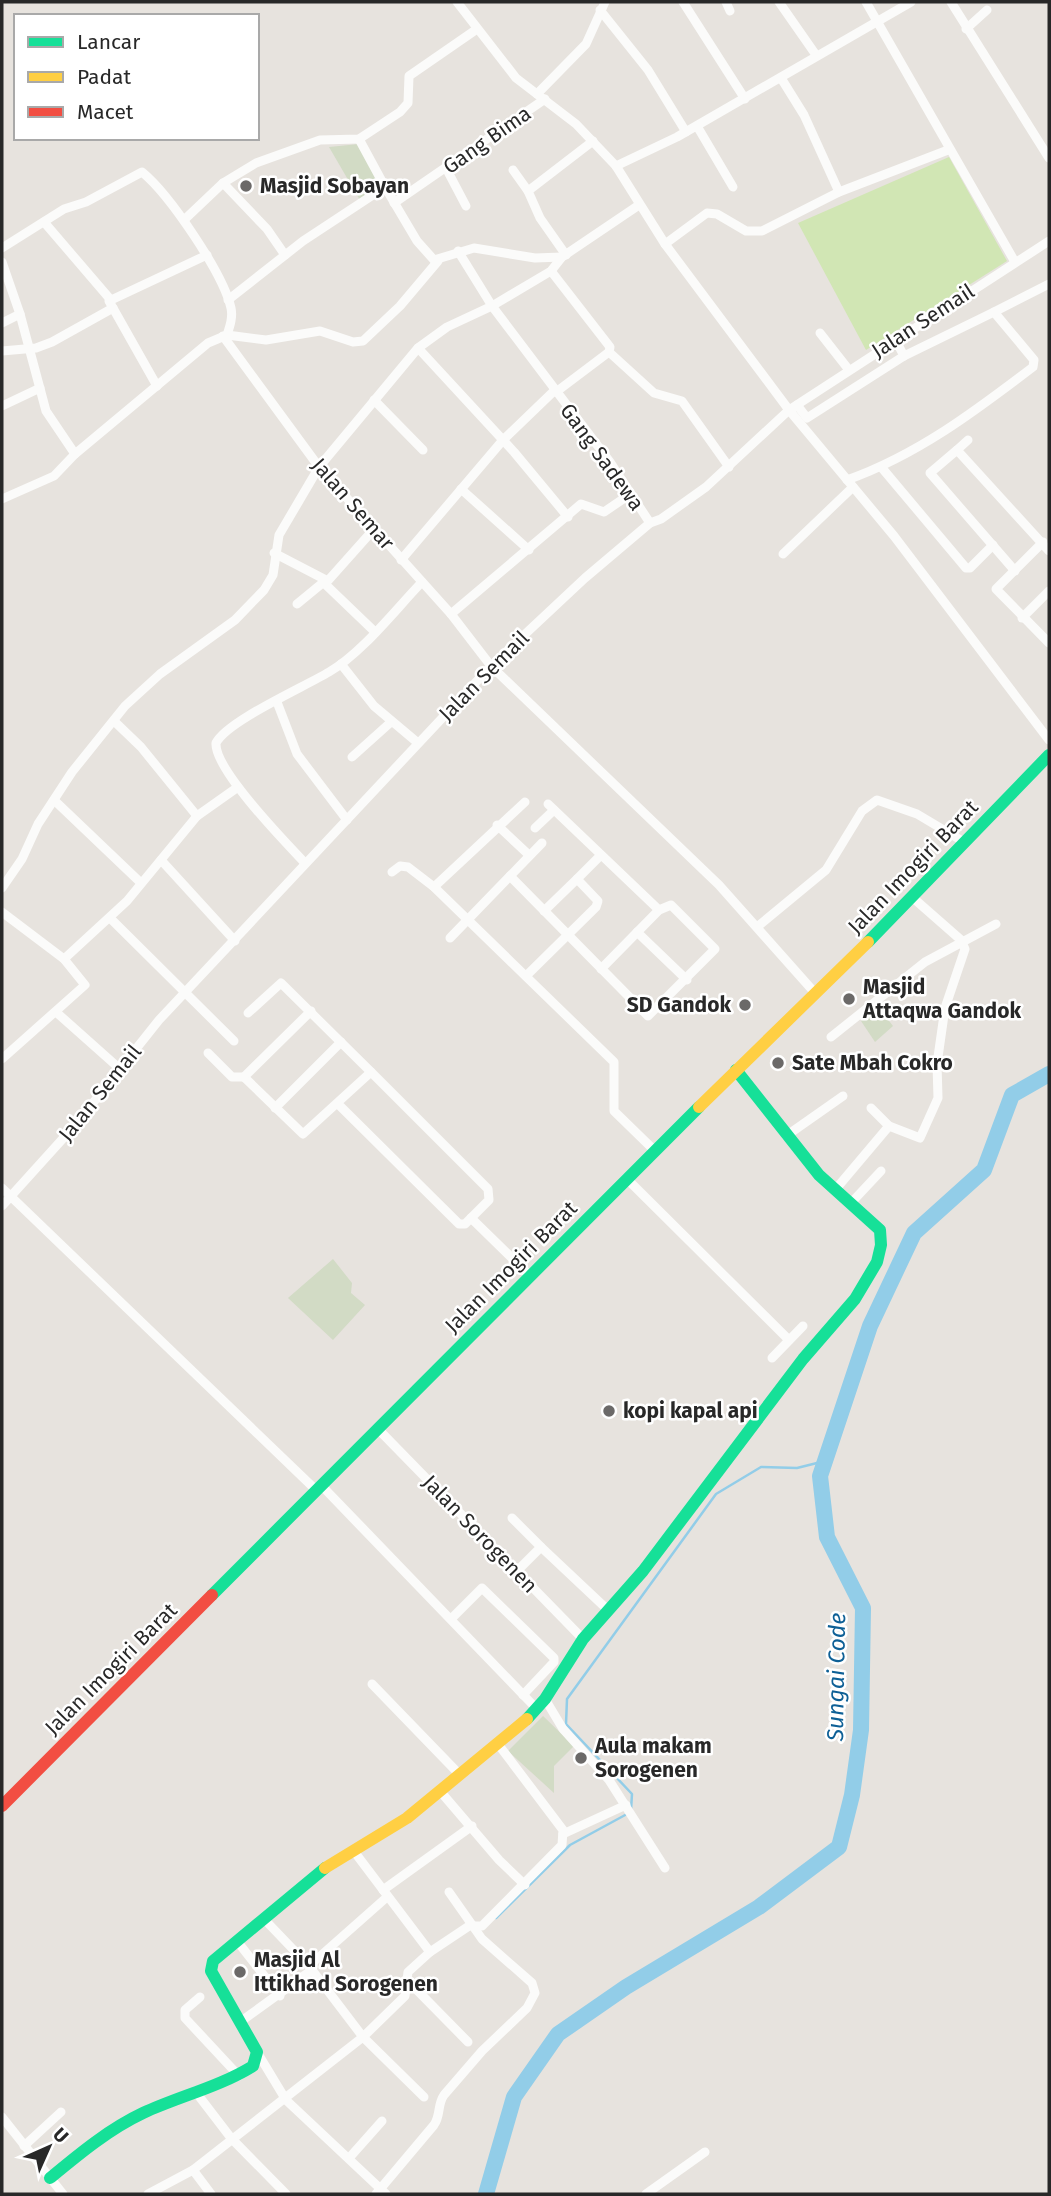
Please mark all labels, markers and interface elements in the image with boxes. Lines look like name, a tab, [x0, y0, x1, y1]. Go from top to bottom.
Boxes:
legend	[14, 14, 259, 140]
text: Lancar	[77, 29, 140, 55]
text: Padat	[77, 64, 131, 90]
text: Macet	[77, 99, 134, 125]
street label: Gang Bima	[438, 100, 536, 180]
place label: Masjid Sobayan	[260, 173, 409, 199]
marker: Masjid Sobayan	[238, 178, 254, 194]
street label: Jalan Semail	[867, 278, 979, 364]
street label: Gang Sadewa	[554, 398, 650, 516]
street label: Jalan Semar	[306, 453, 400, 555]
street label: Jalan Semail	[433, 625, 535, 727]
street label: Jalan Imogiri Barat	[842, 794, 984, 939]
place label: Masjid Attaqwa Gandok	[862, 974, 1021, 1024]
marker: Masjid Attaqwa Gandok	[841, 991, 857, 1007]
place label: SD Gandok	[627, 992, 731, 1018]
marker: SD Gandok	[737, 997, 753, 1013]
street label: Jalan Semail	[53, 1039, 147, 1147]
place label: Sate Mbah Cokro	[792, 1050, 953, 1076]
marker: Sate Mbah Cokro	[770, 1055, 786, 1071]
street label: Jalan Imogiri Barat	[439, 1195, 583, 1339]
place label: kopi kapal api	[623, 1398, 758, 1424]
marker: kopi kapal api	[601, 1403, 617, 1419]
street label: Jalan Sorogenen	[417, 1469, 543, 1599]
street label: Jalan Imogiri Barat	[39, 1597, 183, 1741]
water label: Sungai Code	[821, 1612, 851, 1743]
place label: Aula makam Sorogenen	[594, 1733, 712, 1783]
marker: Aula makam Sorogenen	[573, 1750, 589, 1766]
place label: Masjid Al Ittikhad Sorogenen	[254, 1947, 438, 1997]
marker: Masjid Al Ittikhad Sorogenen	[232, 1964, 248, 1980]
north arrow	[14, 2112, 84, 2182]
text: U	[48, 2123, 73, 2148]

